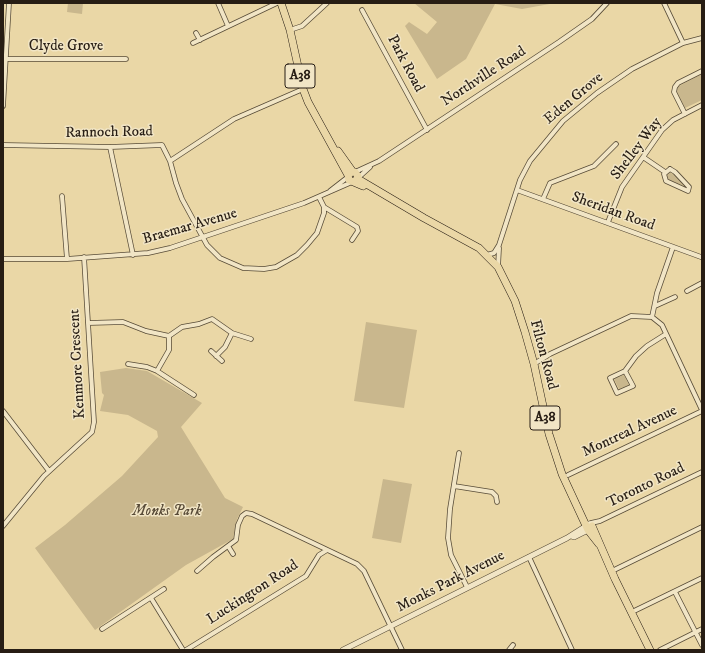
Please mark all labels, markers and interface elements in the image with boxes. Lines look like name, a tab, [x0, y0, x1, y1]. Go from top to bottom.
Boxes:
street label: Park Road	[382, 32, 428, 96]
street label: Clyde Grove	[29, 38, 103, 56]
street label: Northville Road	[438, 43, 530, 111]
road number: A38	[285, 64, 315, 88]
street label: Eden Grove	[541, 69, 607, 129]
street label: Shelley Way	[608, 114, 666, 184]
street label: Rannoch Road	[65, 123, 153, 143]
street label: Sheridan Road	[569, 189, 657, 235]
street label: Braemar Avenue	[141, 205, 239, 249]
street label: Kenmore Crescent	[66, 309, 90, 419]
street label: Filton Road	[525, 318, 561, 392]
street label: Montreal Avenue	[580, 402, 680, 462]
road number: A38	[530, 406, 560, 430]
street label: Toronto Road	[604, 459, 688, 513]
park label: Monks Park	[133, 503, 201, 521]
street label: Monks Park Avenue	[394, 547, 508, 617]
street label: Luckington Road	[204, 557, 302, 629]

